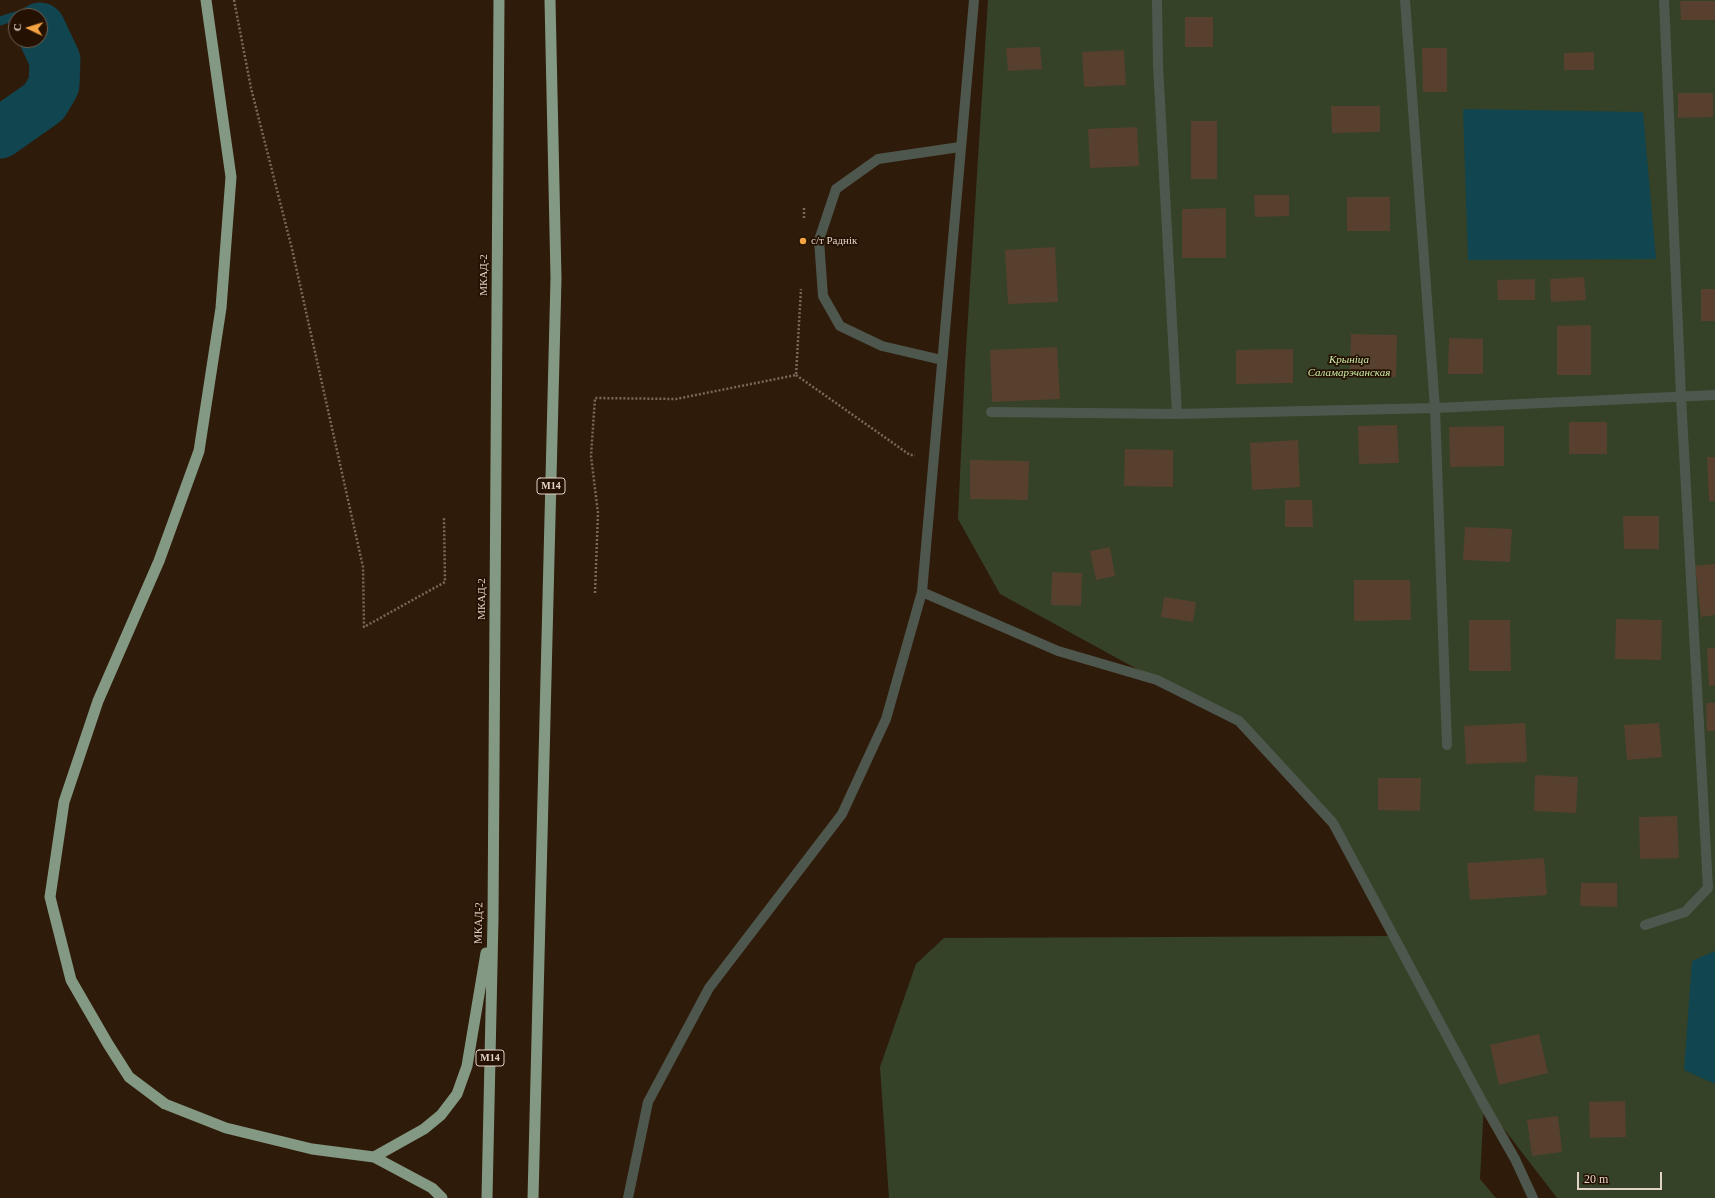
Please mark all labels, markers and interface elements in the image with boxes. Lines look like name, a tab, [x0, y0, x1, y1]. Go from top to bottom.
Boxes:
north arrow	[8, 8, 48, 48]
text: С	[11, 23, 23, 32]
place label: с/т Раднік	[811, 234, 857, 248]
marker: с/т Раднік	[798, 236, 808, 246]
street label: МКАД-2	[477, 254, 491, 296]
park label: Крыніца Саламарэчанская	[1308, 353, 1390, 379]
road number: М14	[537, 478, 565, 494]
street label: МКАД-2	[475, 578, 489, 620]
street label: МКАД-2	[472, 902, 486, 944]
road number: М14	[476, 1050, 504, 1066]
scale bar	[1579, 1164, 1664, 1190]
text: 20 m	[1584, 1172, 1608, 1186]

